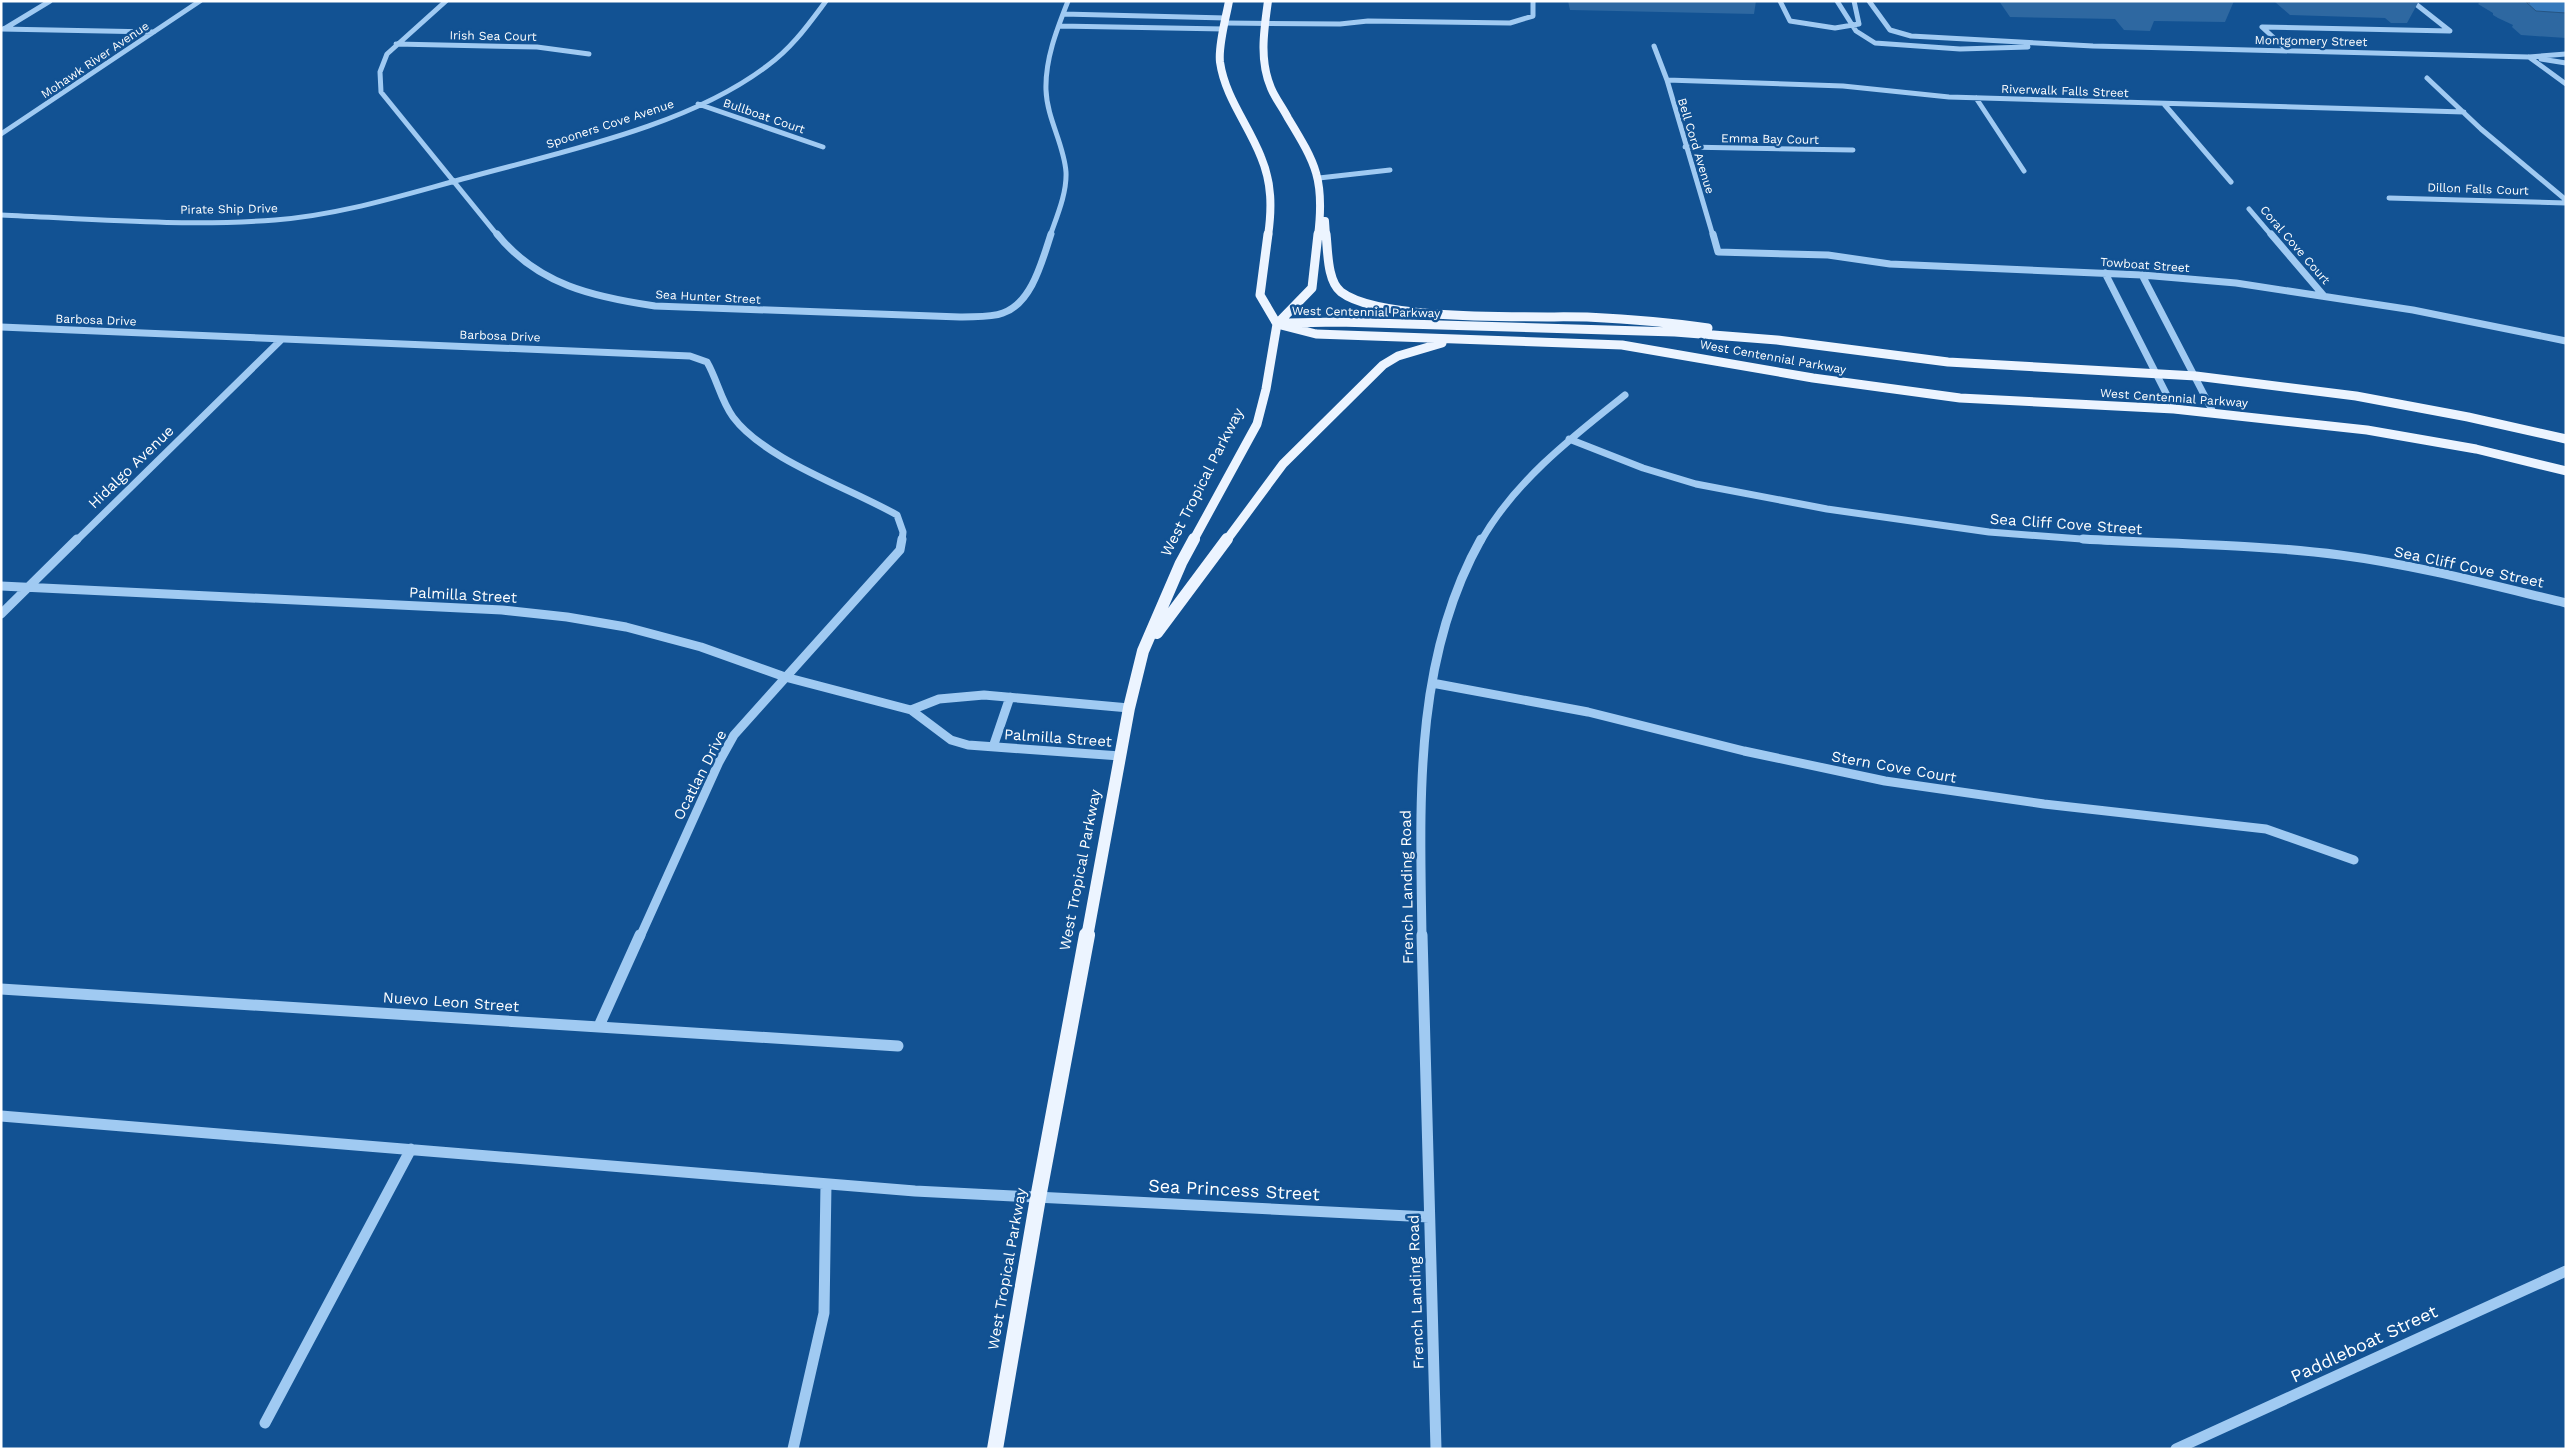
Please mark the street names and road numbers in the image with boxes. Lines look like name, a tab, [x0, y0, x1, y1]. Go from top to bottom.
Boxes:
street label: Mohawk River Avenue	[38, 19, 152, 101]
street label: Irish Sea Court	[449, 28, 537, 44]
street label: Montgomery Street	[2255, 33, 2367, 49]
street label: Riverwalk Falls Street	[2001, 82, 2129, 100]
street label: Bullboat Court	[721, 95, 807, 137]
street label: Bell Cord Avenue	[1675, 96, 1717, 196]
street label: Spooners Cove Avenue	[544, 97, 676, 151]
street label: Emma Bay Court	[1721, 131, 1819, 147]
street label: Dillon Falls Court	[2427, 180, 2529, 198]
street label: Pirate Ship Drive	[180, 201, 278, 217]
street label: Coral Cove Court	[2257, 203, 2333, 287]
street label: Towboat Street	[2100, 255, 2190, 275]
street label: Sea Hunter Street	[655, 287, 761, 307]
street label: West Centennial Parkway	[1292, 304, 1441, 320]
street label: Barbosa Drive	[55, 312, 137, 328]
street label: Barbosa Drive	[459, 328, 541, 344]
street label: West Centennial Parkway	[1699, 337, 1848, 377]
street label: West Centennial Parkway	[2099, 386, 2249, 410]
street label: West Tropical Parkway	[1157, 405, 1247, 559]
street label: Hidalgo Avenue	[84, 422, 178, 512]
street label: Sea Cliff Cove Street	[1989, 510, 2144, 538]
street label: Sea Cliff Cove Street	[2392, 542, 2546, 592]
street label: Palmilla Street	[409, 583, 518, 607]
street label: Palmilla Street	[1003, 725, 1113, 751]
street label: Ocatlan Drive	[670, 727, 730, 823]
street label: Stern Cove Court	[1830, 747, 1959, 787]
street label: West Tropical Parkway	[1055, 787, 1105, 952]
street label: French Landing Road	[1397, 810, 1417, 964]
street label: Nuevo Leon Street	[382, 988, 520, 1016]
street label: Sea Princess Street	[1148, 1175, 1321, 1205]
street label: West Tropical Parkway	[984, 1186, 1030, 1351]
street label: French Landing Road	[1404, 1215, 1428, 1369]
street label: Paddleboat Street	[2287, 1300, 2441, 1387]

